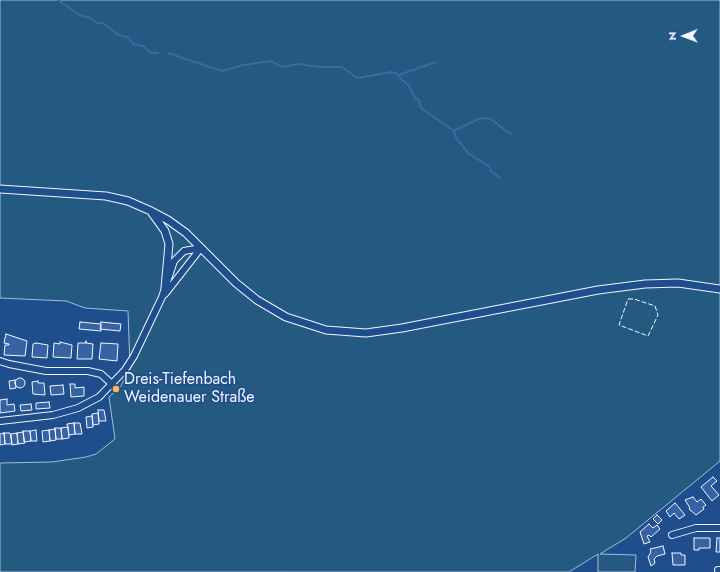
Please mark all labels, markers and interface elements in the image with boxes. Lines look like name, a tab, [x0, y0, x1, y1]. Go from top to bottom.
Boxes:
north arrow	[664, 16, 704, 56]
text: N	[664, 32, 680, 41]
place label: Dreis-Tiefenbach Weidenauer Straße	[124, 370, 254, 408]
marker: Dreis-Tiefenbach Weidenauer Straße	[111, 384, 121, 394]

